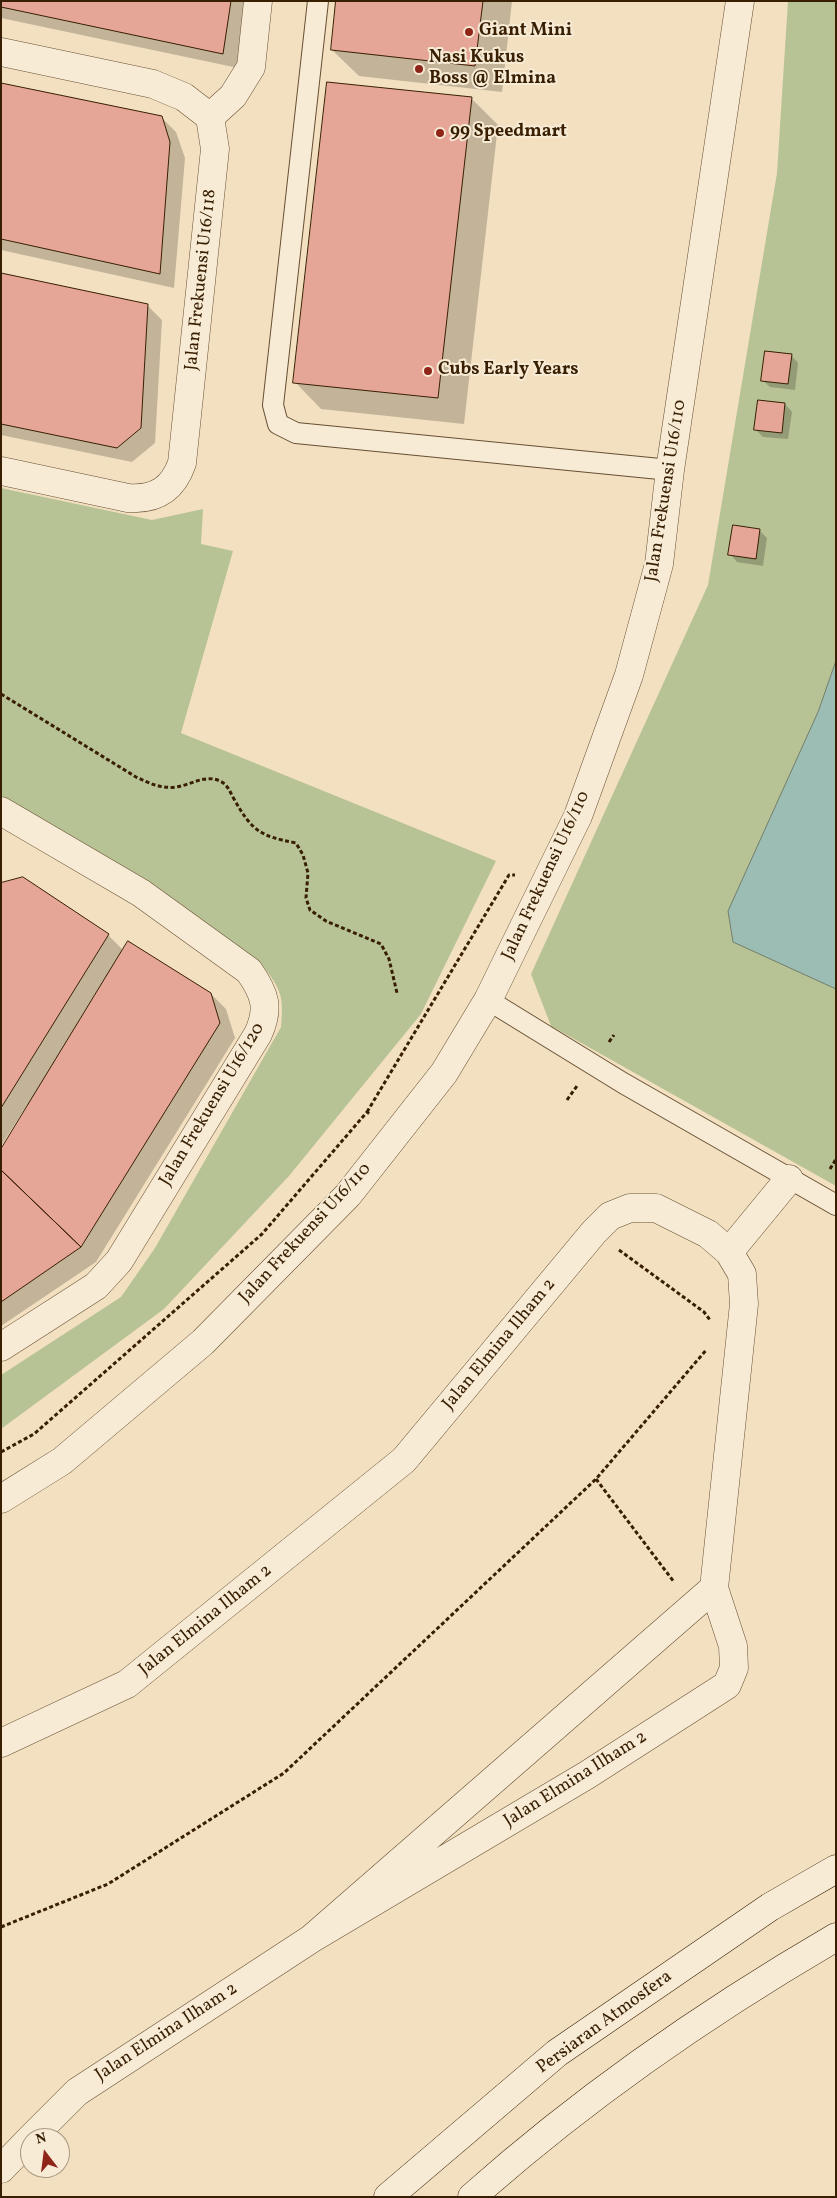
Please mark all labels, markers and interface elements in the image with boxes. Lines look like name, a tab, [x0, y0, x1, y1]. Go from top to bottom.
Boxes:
place label: Giant Mini	[479, 21, 572, 43]
marker: Giant Mini	[463, 26, 475, 38]
place label: Nasi Kukus Boss @ Elmina	[429, 48, 556, 90]
marker: Nasi Kukus Boss @ Elmina	[413, 63, 425, 75]
place label: 99 Speedmart	[450, 122, 567, 144]
marker: 99 Speedmart	[434, 127, 446, 139]
street label: Jalan Frekuensi U16/118	[182, 188, 222, 372]
place label: Cubs Early Years	[438, 360, 579, 382]
marker: Cubs Early Years	[422, 365, 434, 377]
street label: Jalan Frekuensi U16/110	[642, 398, 692, 584]
street label: Jalan Frekuensi U16/110	[498, 788, 596, 964]
street label: Jalan Frekuensi U16/120	[156, 1019, 270, 1191]
street label: Jalan Frekuensi U16/110	[235, 1159, 377, 1309]
street label: Jalan Elmina Ilham 2	[439, 1275, 561, 1415]
street label: Jalan Elmina Ilham 2	[135, 1561, 277, 1681]
street label: Jalan Elmina Ilham 2	[500, 1727, 652, 1833]
street label: Persiaran Atmosfera	[533, 1967, 677, 2079]
street label: Jalan Elmina Ilham 2	[92, 1979, 242, 2087]
north arrow	[20, 2128, 70, 2178]
text: N	[34, 2129, 49, 2149]

